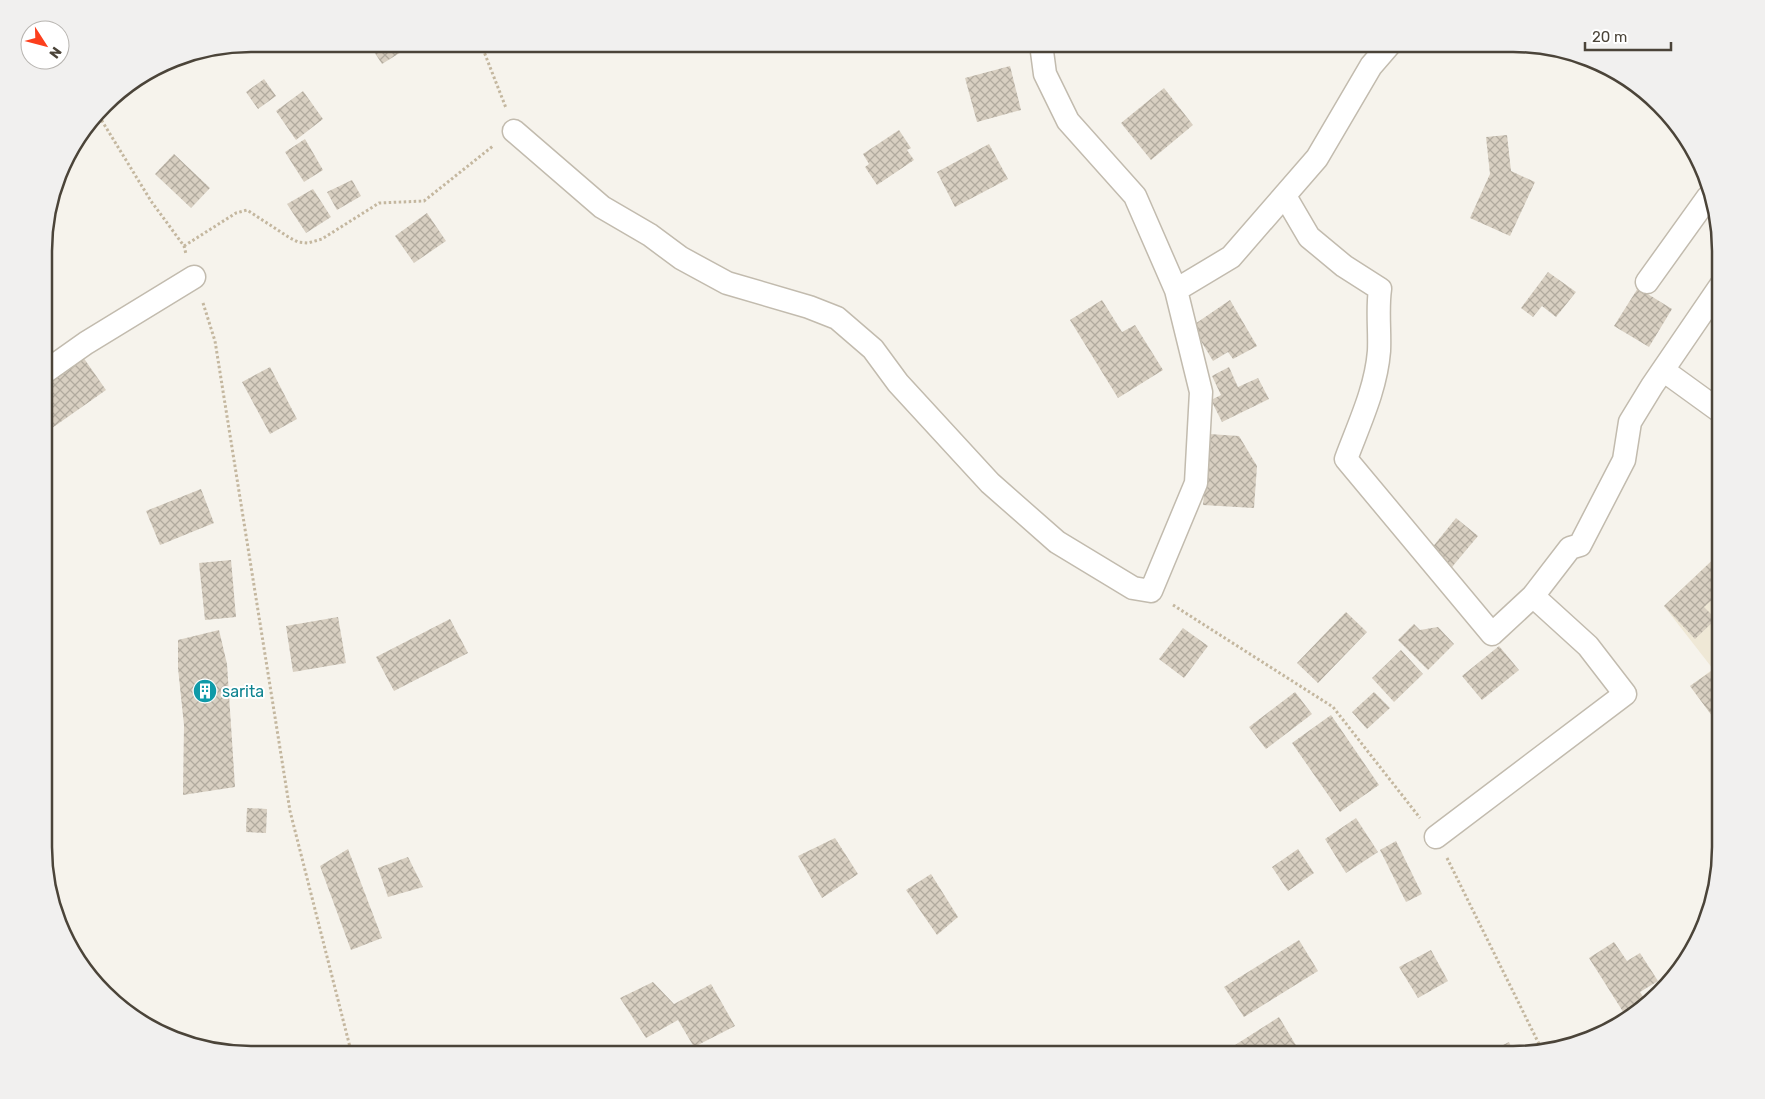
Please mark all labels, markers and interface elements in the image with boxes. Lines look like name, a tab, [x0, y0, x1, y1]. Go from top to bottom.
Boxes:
north arrow	[20, 20, 70, 70]
scale bar	[1585, 20, 1671, 52]
text: 20 m	[1592, 28, 1627, 46]
text: N	[45, 43, 65, 61]
building icon: sarita	[192, 678, 218, 704]
place label: sarita	[222, 682, 264, 701]

